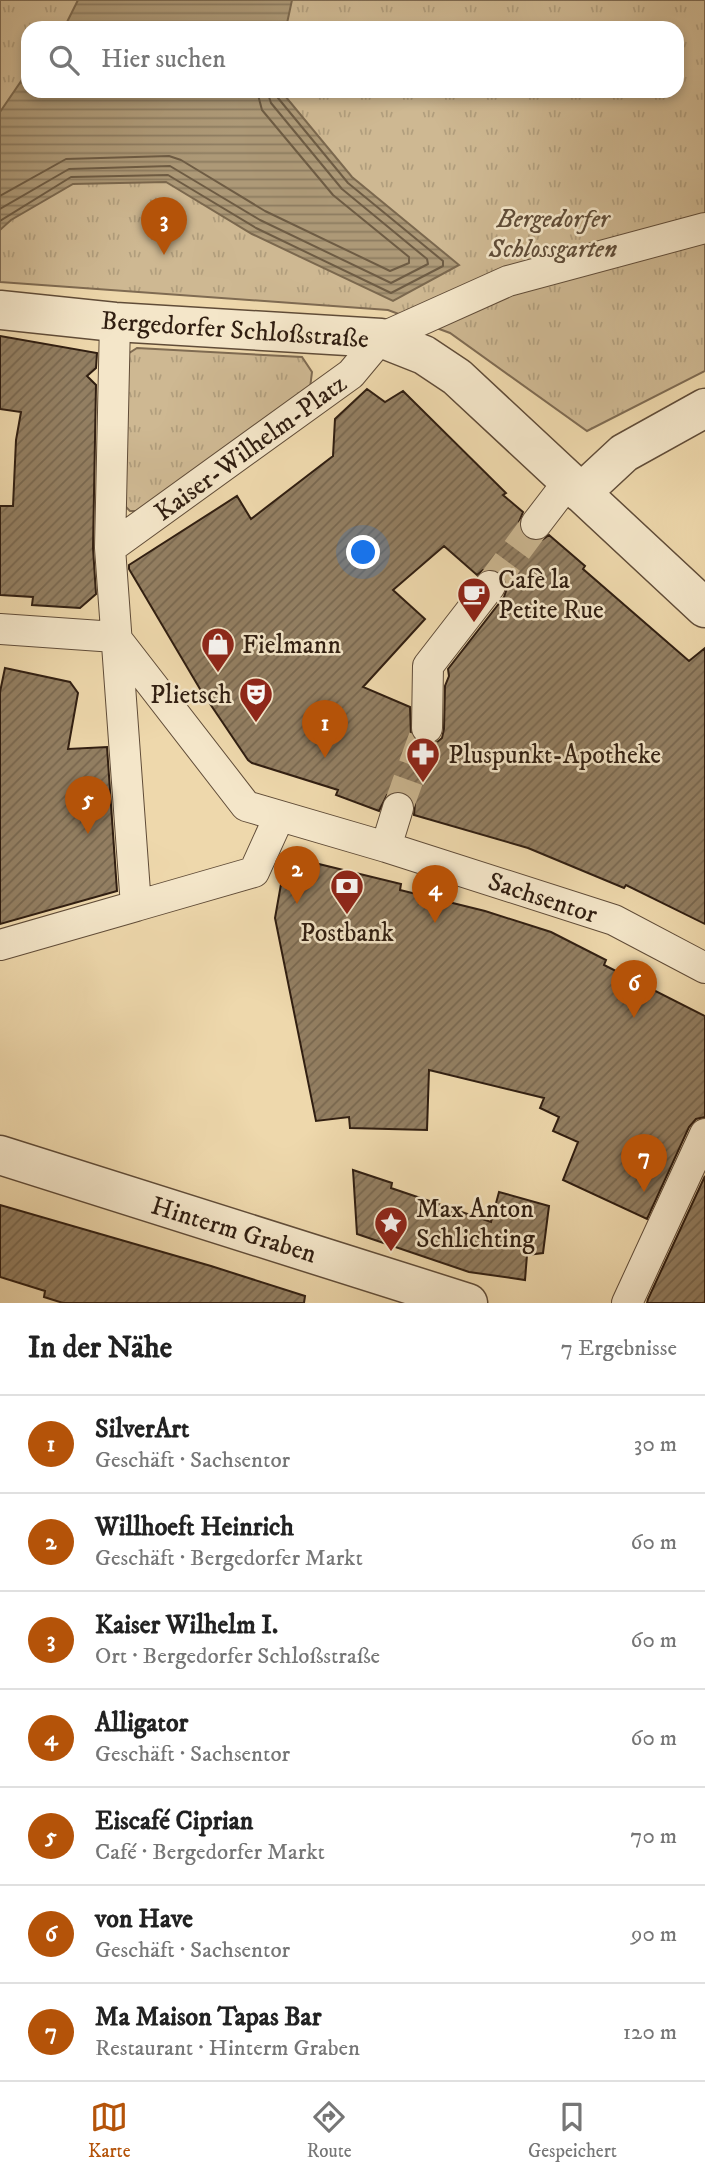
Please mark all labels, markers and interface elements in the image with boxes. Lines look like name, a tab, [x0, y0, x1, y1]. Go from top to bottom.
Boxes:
search box	[21, 21, 684, 98]
icon: search	[45, 41, 83, 79]
text: Hier suchen	[101, 43, 226, 76]
pin: 3	[141, 197, 187, 255]
park label: Bergedorfer Schlossgarten	[488, 203, 617, 266]
street label: Bergedorfer Schloßstraße	[100, 305, 370, 356]
street label: Kaiser-Wilhelm-Platz	[148, 367, 353, 529]
your location	[346, 535, 380, 569]
place label: Cafè la Petite Rue	[498, 564, 604, 627]
cafe icon: Cafè la Petite Rue	[455, 575, 493, 624]
shop icon: Fielmann	[199, 625, 237, 674]
place label: Fielmann	[242, 629, 341, 662]
theatre icon: Plietsch	[237, 675, 275, 724]
place label: Plietsch	[150, 679, 232, 712]
pin: 1	[302, 700, 348, 758]
pharmacy icon: Pluspunkt-Apotheke	[404, 735, 442, 784]
place label: Pluspunkt-Apotheke	[448, 739, 661, 772]
pin: 5	[65, 776, 111, 834]
pin: 2	[274, 846, 320, 904]
pin: 4	[412, 865, 458, 923]
street label: Sachsentor	[484, 865, 602, 932]
bank icon: Postbank	[328, 867, 366, 916]
place label: Postbank	[300, 917, 394, 950]
pin: 6	[611, 960, 657, 1018]
pin: 7	[621, 1134, 667, 1192]
street label: Hinterm Graben	[147, 1190, 321, 1271]
place label: Max Anton Schlichting	[416, 1193, 535, 1256]
place icon: Max Anton Schlichting	[372, 1204, 410, 1253]
text: In der Nähe	[28, 1330, 172, 1367]
text: 7 Ergebnisse	[561, 1334, 677, 1363]
text: SilverArt	[95, 1413, 189, 1446]
text: 1	[47, 1430, 55, 1459]
text: 30 m	[634, 1430, 677, 1459]
text: Geschäft · Sachsentor	[95, 1446, 290, 1475]
text: Willhoeft Heinrich	[95, 1511, 294, 1544]
text: 2	[45, 1528, 57, 1557]
text: 60 m	[630, 1528, 677, 1557]
text: Geschäft · Bergedorfer Markt	[95, 1544, 363, 1573]
text: Kaiser Wilhelm I.	[95, 1609, 278, 1642]
text: 3	[47, 1626, 55, 1655]
text: 60 m	[630, 1626, 677, 1655]
text: Ort · Bergedorfer Schloßstraße	[95, 1642, 380, 1671]
text: Alligator	[95, 1707, 188, 1740]
text: 4	[44, 1724, 58, 1753]
text: 60 m	[630, 1724, 677, 1753]
text: Geschäft · Sachsentor	[95, 1740, 290, 1769]
text: Eiscafé Ciprian	[95, 1805, 253, 1838]
text: 5	[45, 1822, 57, 1851]
text: 70 m	[630, 1822, 677, 1851]
text: Café · Bergedorfer Markt	[95, 1838, 325, 1867]
text: von Have	[95, 1903, 193, 1936]
text: 6	[45, 1920, 57, 1949]
text: 90 m	[631, 1920, 677, 1949]
text: Geschäft · Sachsentor	[95, 1936, 290, 1965]
text: Ma Maison Tapas Bar	[95, 2001, 321, 2034]
text: 7	[45, 2018, 57, 2047]
text: 120 m	[623, 2018, 677, 2047]
text: Restaurant · Hinterm Graben	[95, 2034, 360, 2063]
tab: Karte	[88, 2098, 131, 2163]
tab: Route	[307, 2098, 352, 2163]
tab: Gespeichert	[528, 2098, 617, 2163]

